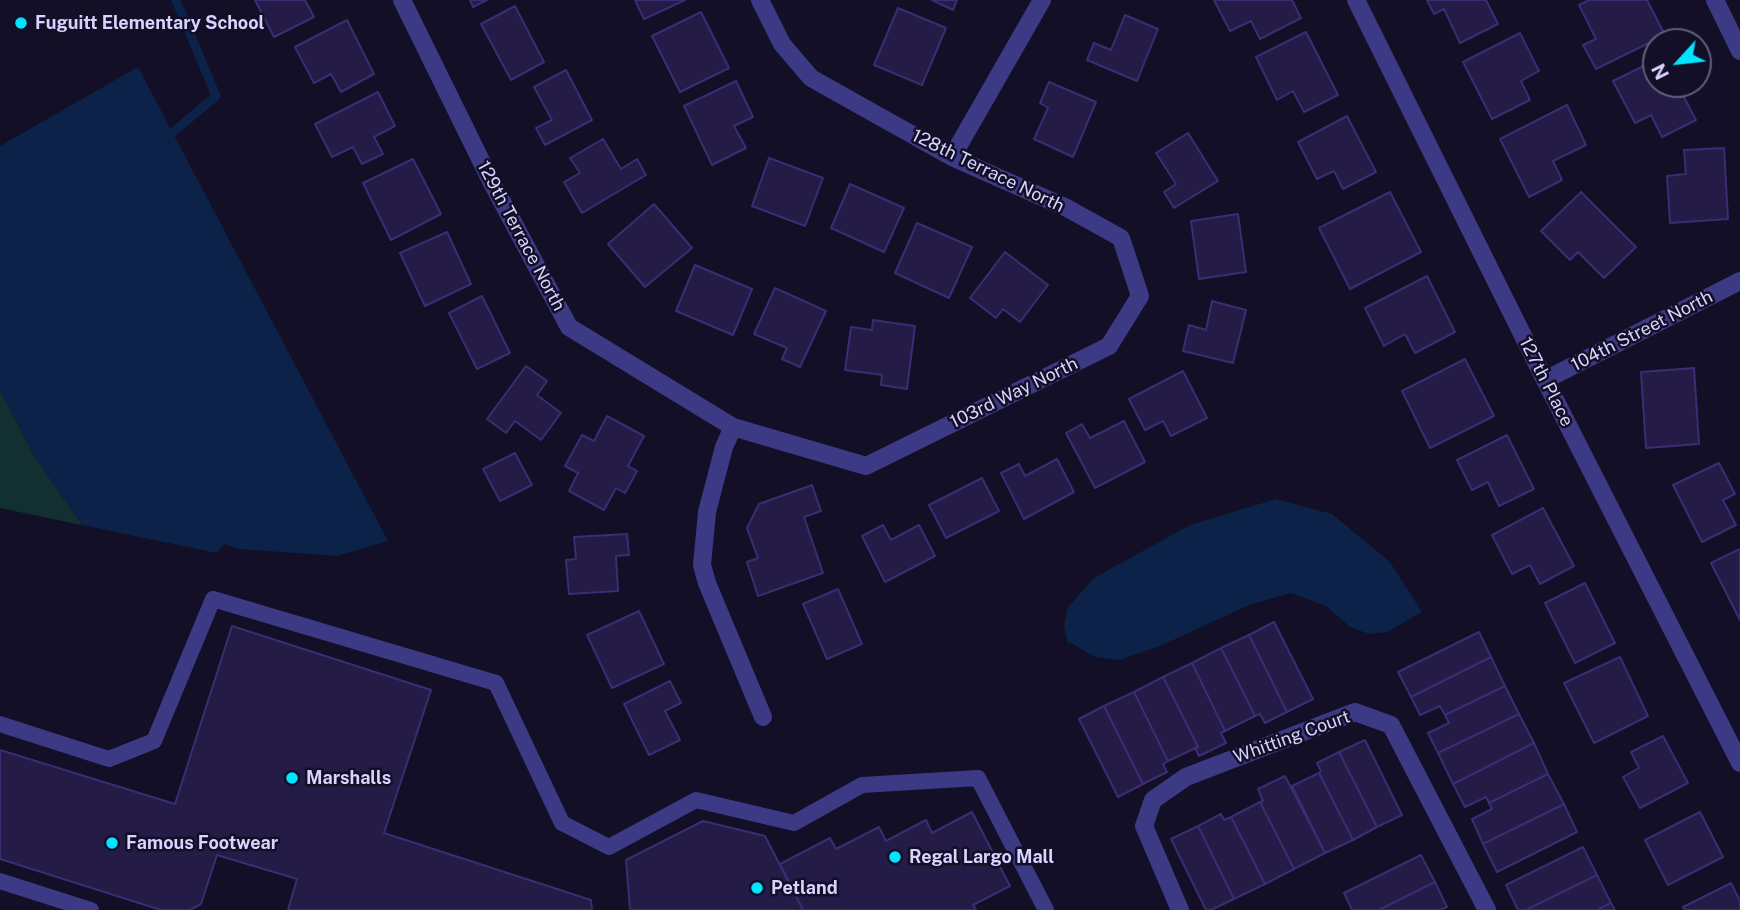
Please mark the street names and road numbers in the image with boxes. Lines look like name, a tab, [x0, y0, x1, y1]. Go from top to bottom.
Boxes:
street label: 128th Terrace North	[908, 125, 1068, 217]
street label: 129th Terrace North	[472, 157, 570, 315]
street label: 104th Street North	[1568, 286, 1716, 376]
street label: 127th Place	[1514, 334, 1578, 430]
street label: 103rd Way North	[947, 353, 1081, 433]
street label: Whitting Court	[1231, 706, 1353, 768]

